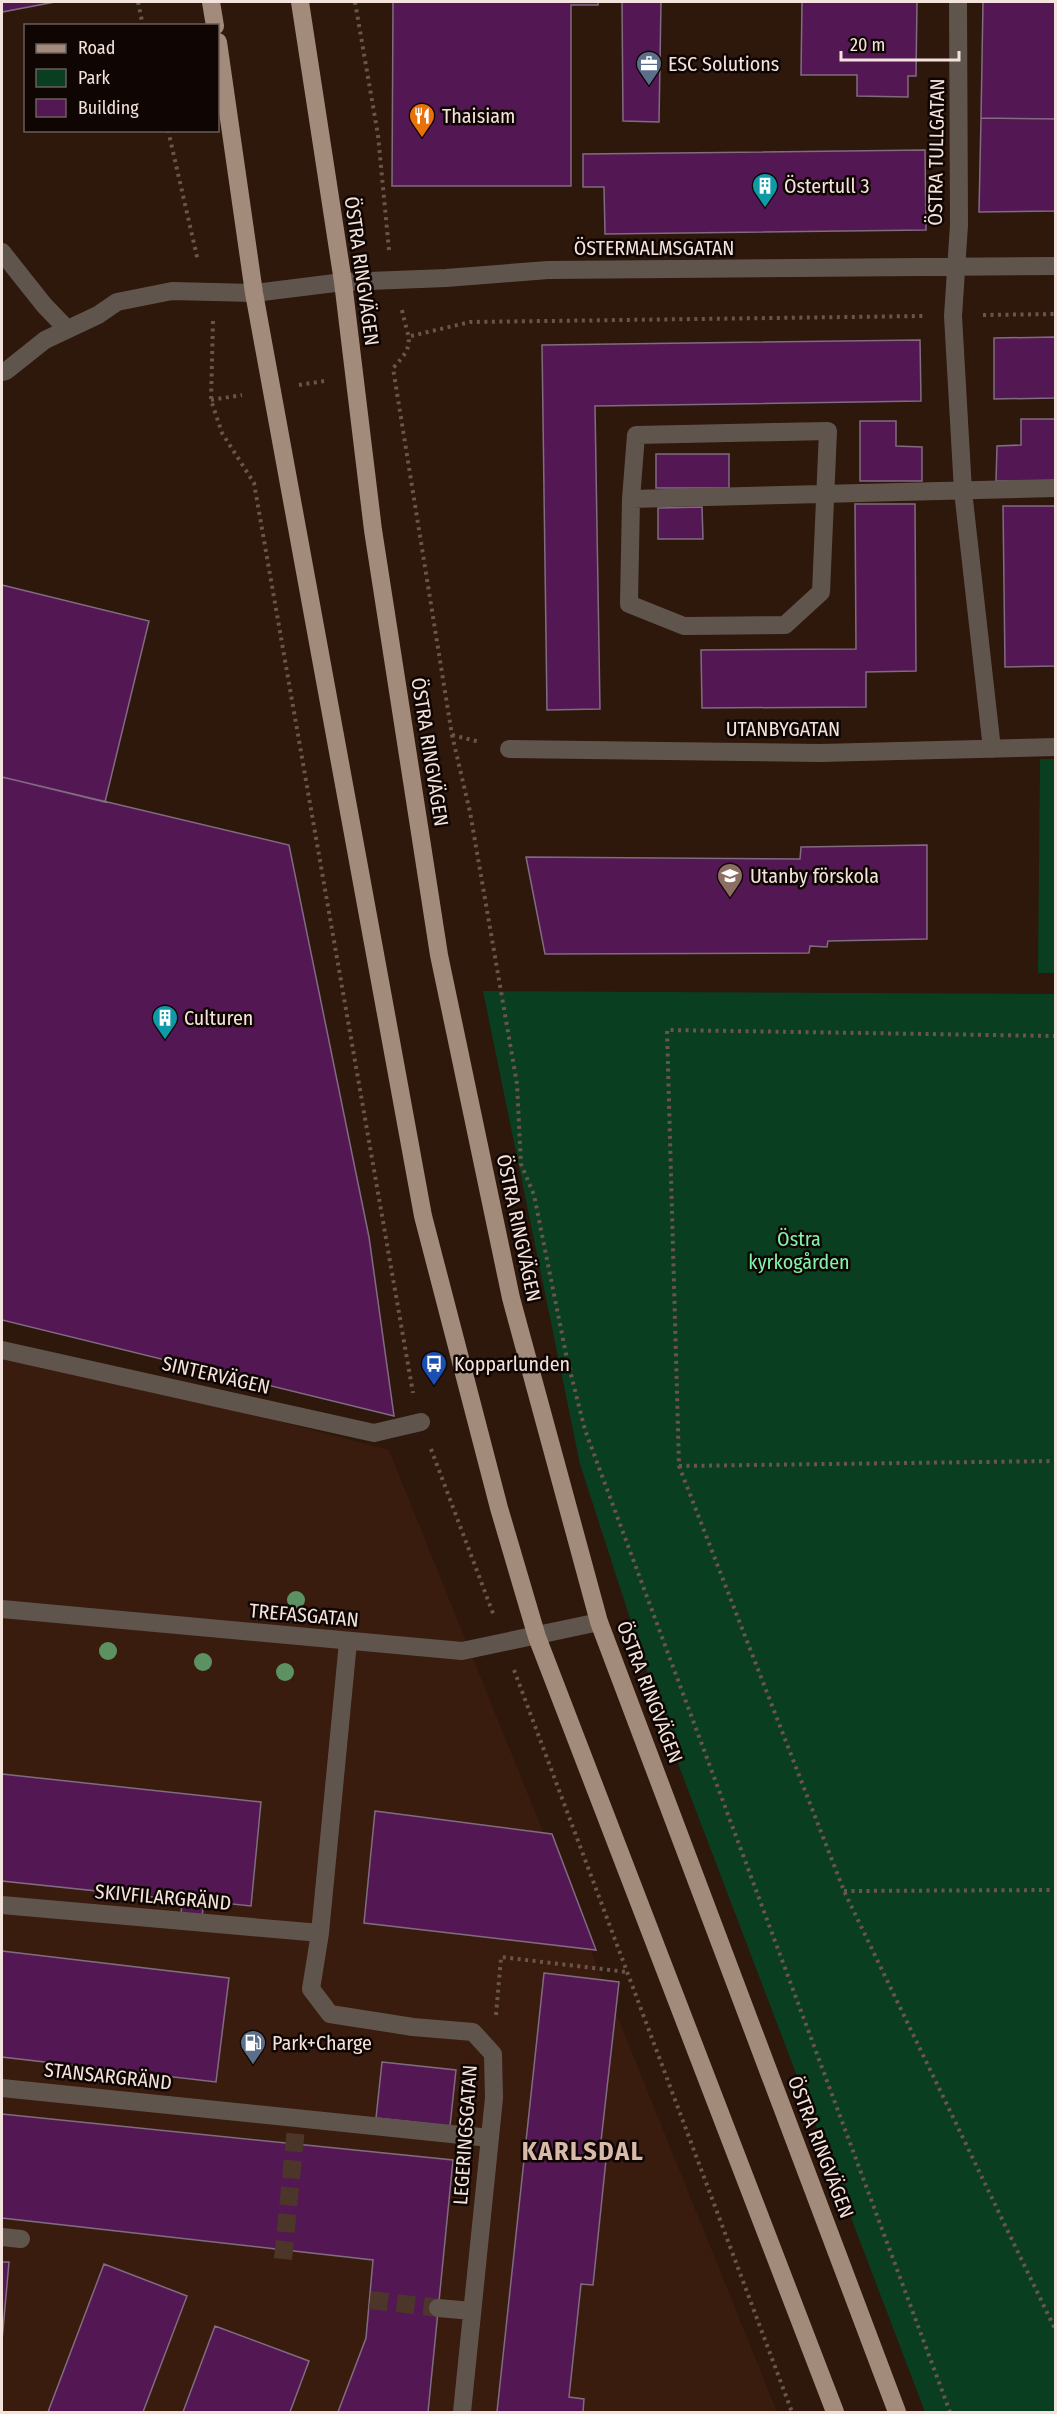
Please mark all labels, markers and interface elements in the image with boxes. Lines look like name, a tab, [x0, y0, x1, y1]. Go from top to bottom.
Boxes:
legend	[24, 24, 219, 132]
scale bar	[841, 24, 960, 62]
text: 20 m	[850, 34, 885, 56]
text: Road	[78, 37, 115, 59]
office icon: ESC Solutions	[634, 49, 664, 87]
place label: ESC Solutions	[668, 52, 779, 76]
text: Park	[78, 67, 111, 89]
street label: ÖSTRA TULLGATAN	[923, 78, 949, 226]
text: Building	[78, 97, 139, 119]
restaurant icon: Thaisiam	[407, 101, 437, 139]
place label: Thaisiam	[442, 104, 515, 128]
building icon: Östertull 3	[750, 171, 780, 209]
place label: Östertull 3	[784, 174, 869, 198]
street label: ÖSTRA RINGVÄGEN	[340, 195, 384, 347]
street label: ÖSTERMALMSGATAN	[574, 236, 734, 260]
street label: ÖSTRA RINGVÄGEN	[406, 676, 454, 828]
street label: UTANBYGATAN	[726, 717, 840, 741]
school or university icon: Utanby förskola	[715, 861, 745, 899]
place label: Utanby förskola	[750, 864, 879, 888]
building icon: Culturen	[150, 1003, 180, 1041]
place label: Culturen	[184, 1006, 253, 1030]
street label: ÖSTRA RINGVÄGEN	[492, 1152, 546, 1304]
park label: Östra kyrkogården	[748, 1227, 850, 1274]
bus stop icon: Kopparlunden	[419, 1349, 449, 1387]
street label: SINTERVÄGEN	[160, 1351, 272, 1399]
place label: Kopparlunden	[454, 1352, 570, 1376]
street label: TREFASGATAN	[248, 1598, 360, 1632]
street label: ÖSTRA RINGVÄGEN	[612, 1618, 688, 1766]
street label: SKIVFILARGRÄND	[94, 1879, 232, 1915]
fuel station icon: Park+Charge	[238, 2028, 268, 2066]
place label: Park+Charge	[272, 2031, 372, 2055]
street label: STANSARGRÄND	[43, 2057, 173, 2095]
street label: LEGERINGSGATAN	[448, 2064, 482, 2206]
street label: ÖSTRA RINGVÄGEN	[783, 2073, 859, 2221]
district label: KARLSDAL	[522, 2136, 644, 2167]

